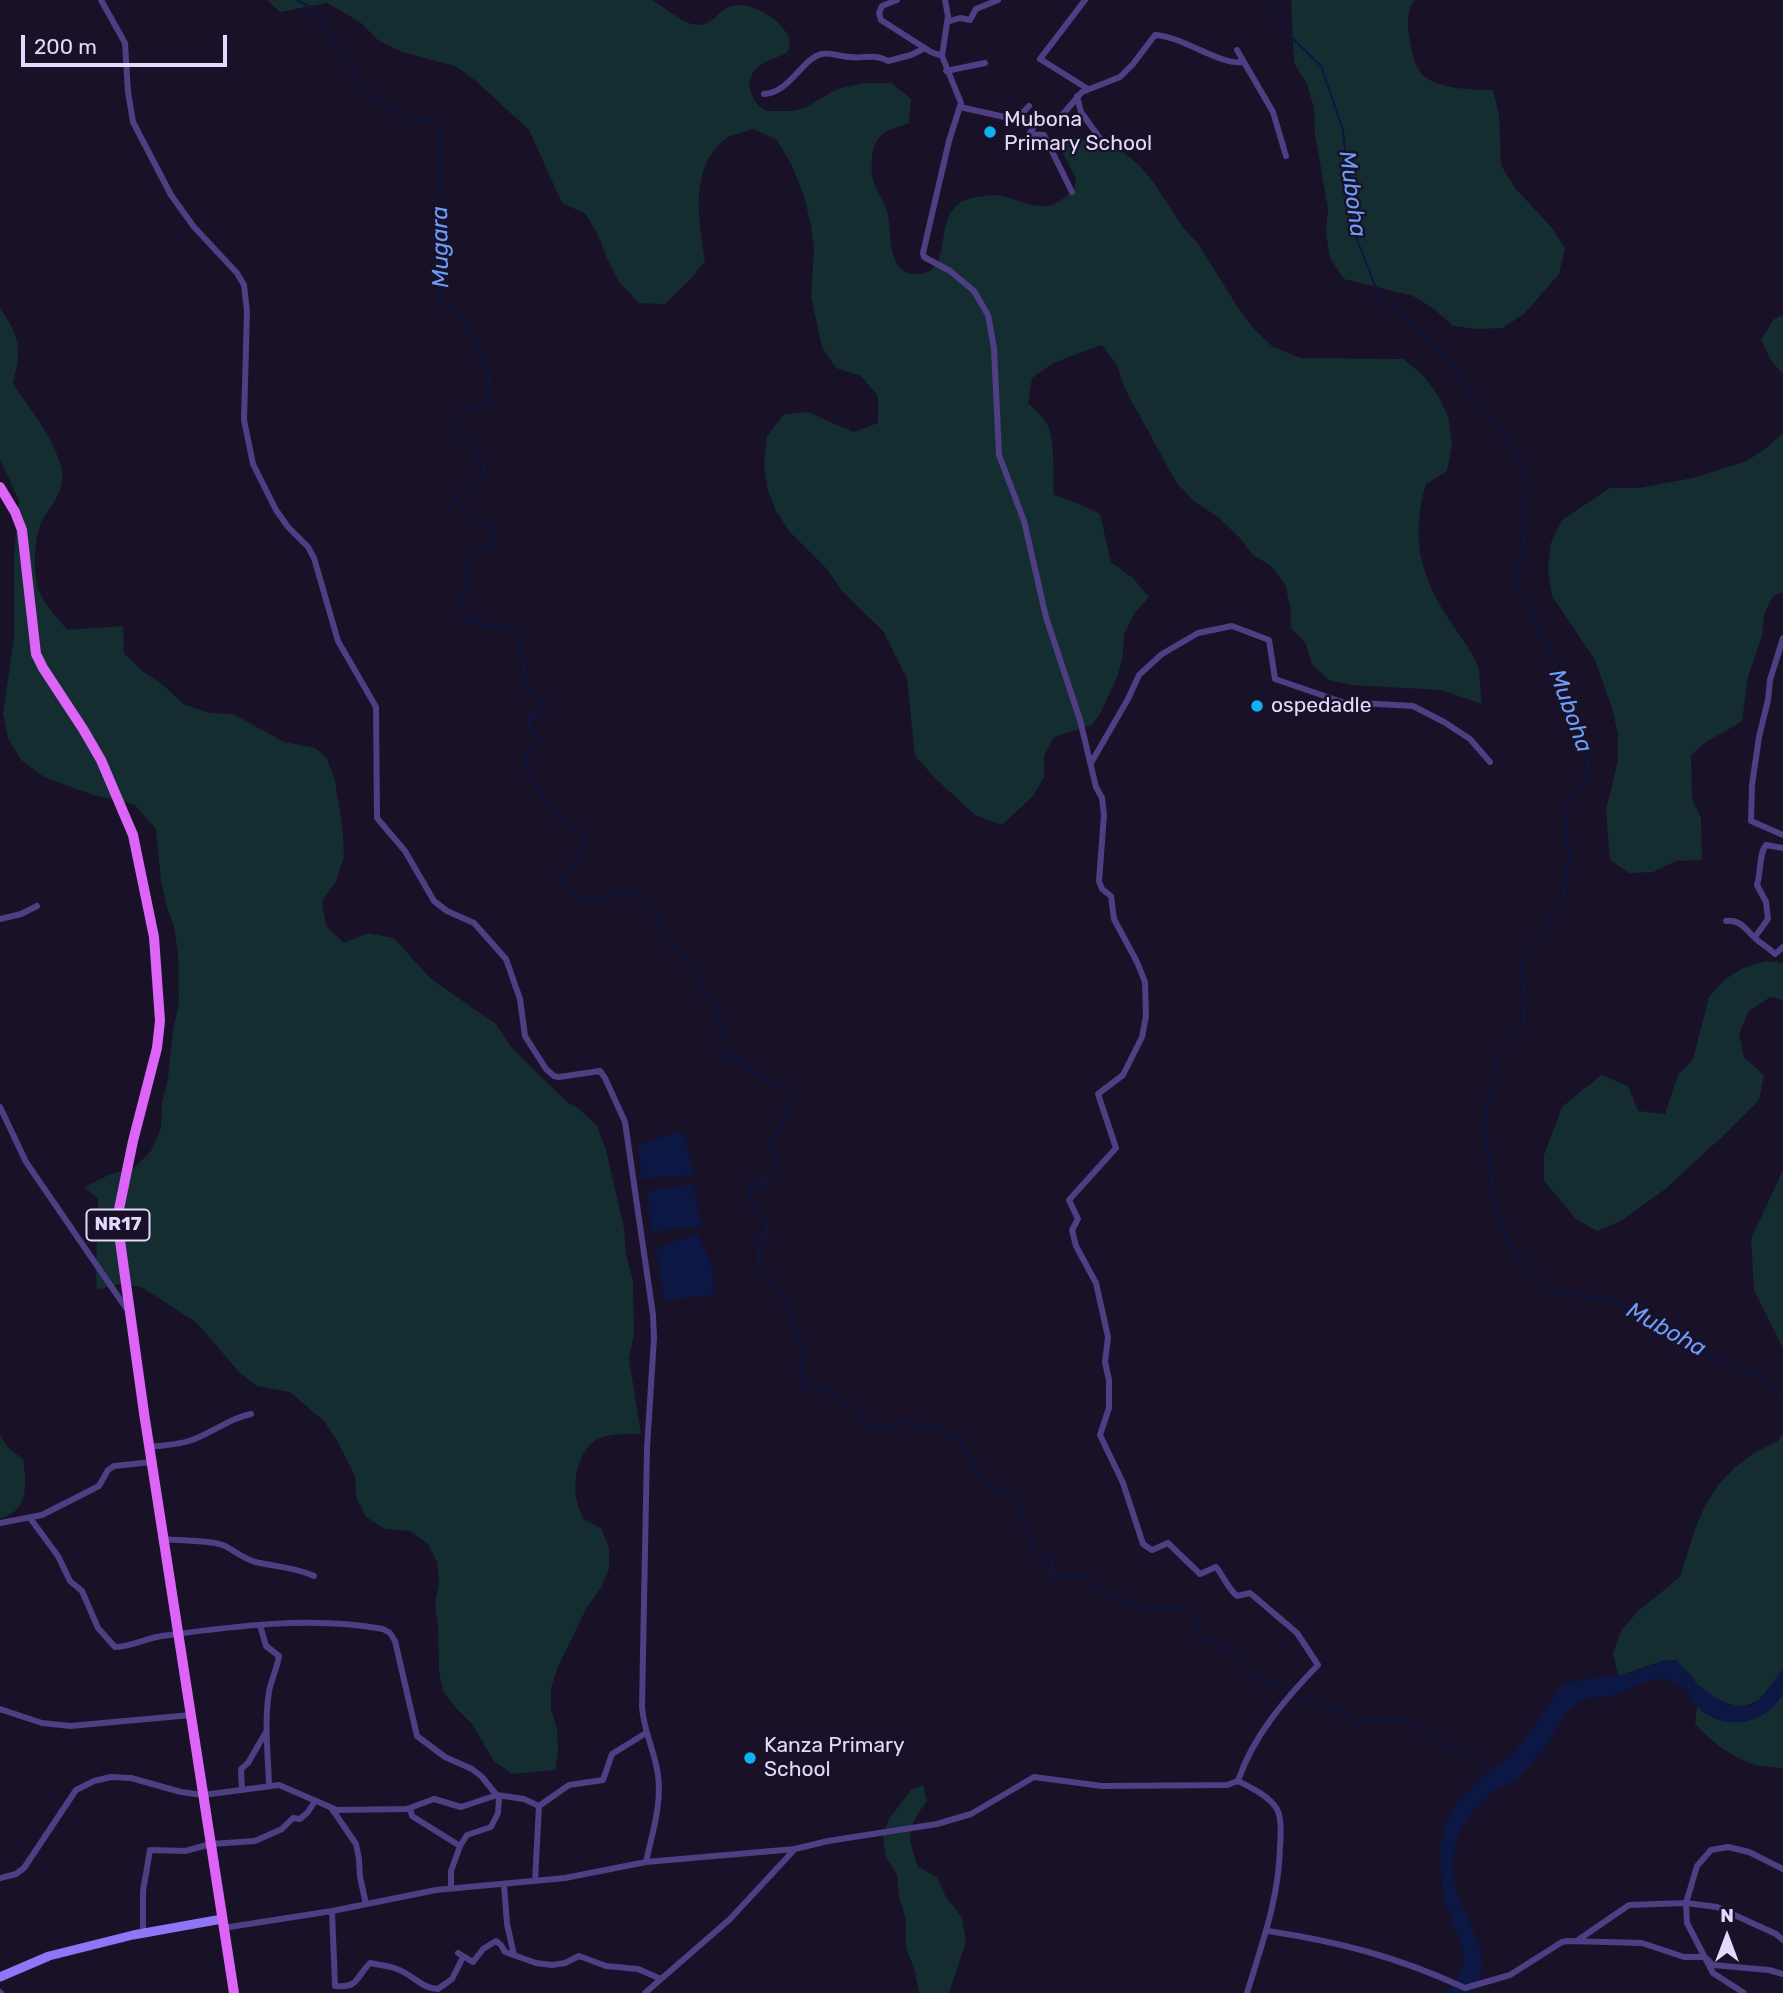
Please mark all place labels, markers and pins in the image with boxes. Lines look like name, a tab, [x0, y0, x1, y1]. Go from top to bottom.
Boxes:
place label: Mubona Primary School	[1004, 107, 1152, 157]
marker: Mubona Primary School	[982, 124, 998, 140]
place label: ospedadle	[1271, 693, 1371, 719]
marker: ospedadle	[1249, 698, 1265, 714]
place label: Kanza Primary School	[764, 1733, 905, 1783]
marker: Kanza Primary School	[742, 1750, 758, 1766]

